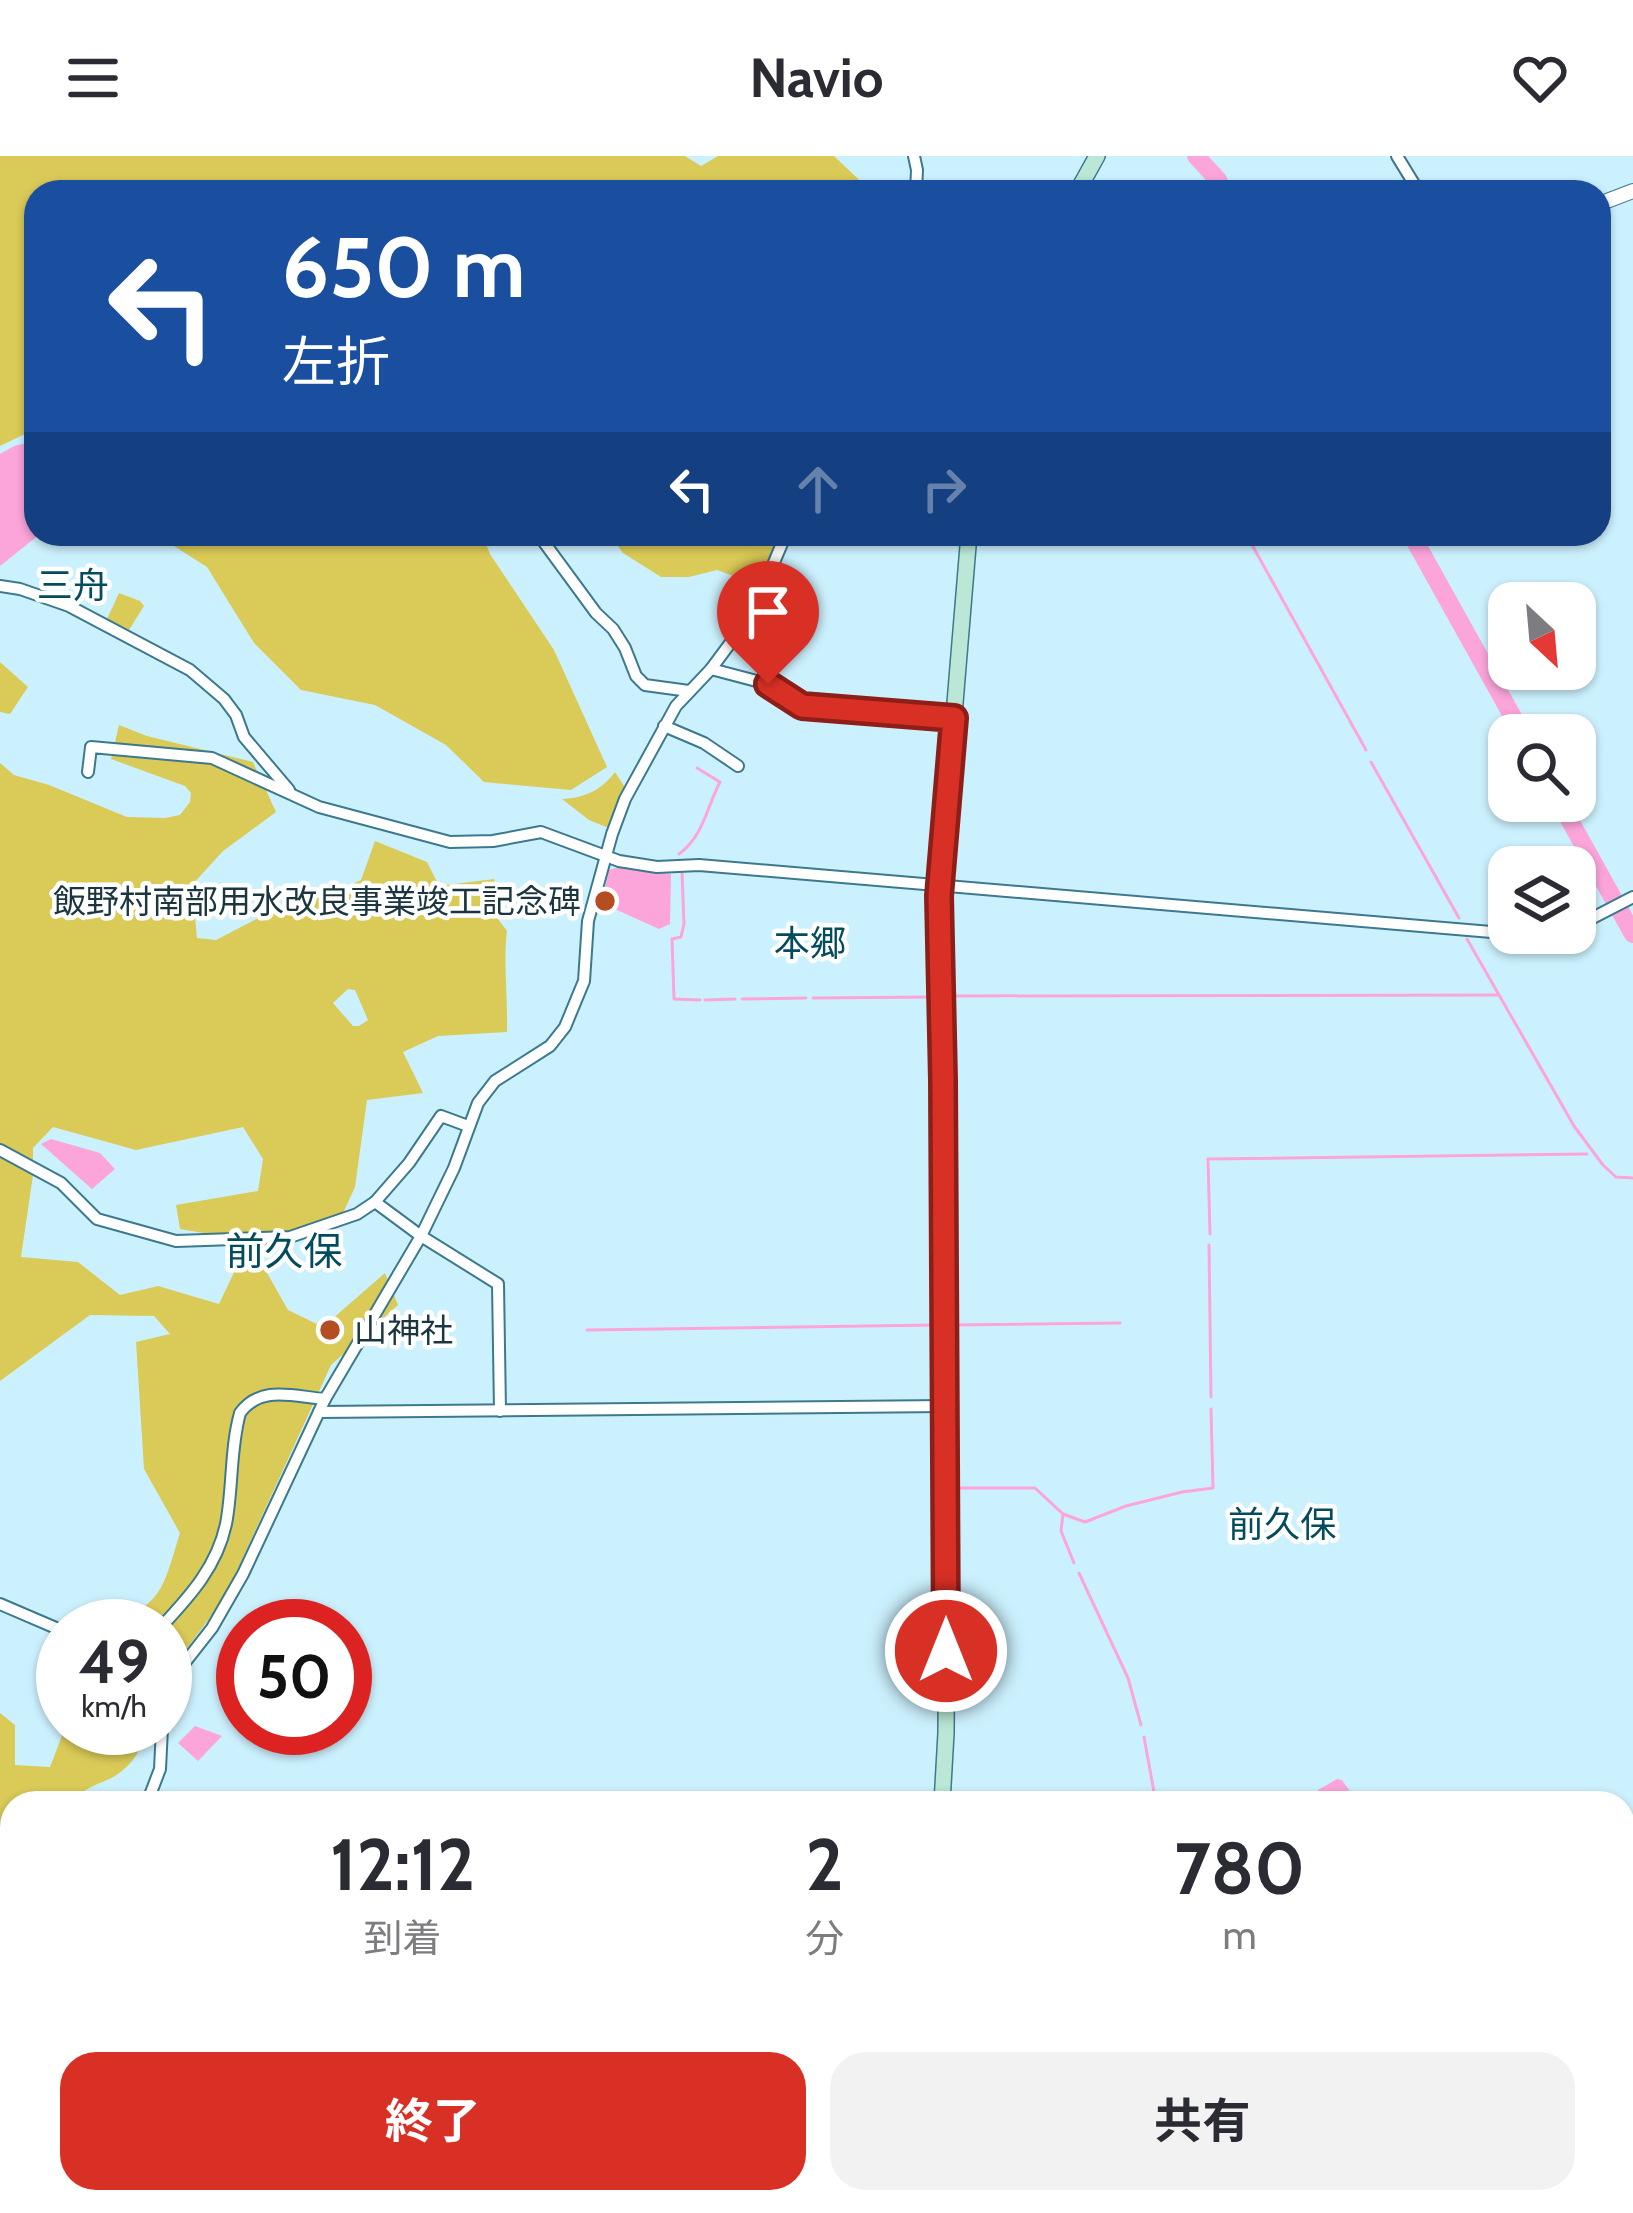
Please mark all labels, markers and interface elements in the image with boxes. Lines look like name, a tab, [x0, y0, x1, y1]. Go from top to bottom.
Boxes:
icon: menu	[60, 45, 126, 111]
text: Navio	[749, 45, 884, 111]
icon: heart	[1507, 45, 1573, 111]
text: 650 m	[282, 216, 526, 318]
icon: left	[84, 228, 240, 384]
text: 左折	[282, 329, 390, 395]
icon: left	[659, 456, 725, 522]
icon: ahead	[785, 456, 851, 522]
icon: right	[911, 456, 977, 522]
pin	[717, 561, 819, 684]
district label: 三舟	[37, 563, 109, 607]
icon: arrive	[735, 579, 801, 645]
north arrow	[1488, 582, 1596, 690]
map controls	[1488, 582, 1596, 954]
button: search	[1488, 714, 1596, 822]
button: layers	[1488, 846, 1596, 954]
place label: 飯野村南部用水改良事業竣工記念碑	[53, 881, 581, 921]
marker: 飯野村南部用水改良事業竣工記念碑	[592, 888, 618, 914]
district label: 本郷	[774, 921, 846, 965]
district label: 前久保	[225, 1227, 343, 1275]
place label: 山神社	[354, 1310, 453, 1350]
marker: 山神社	[317, 1317, 343, 1343]
district label: 前久保	[1228, 1502, 1336, 1546]
position arrow	[883, 1588, 1009, 1714]
speed limit sign: 50	[216, 1599, 372, 1755]
text: 49	[79, 1625, 149, 1698]
text: km/h	[81, 1688, 147, 1725]
text: 12:12	[330, 1821, 475, 1908]
text: 2	[806, 1821, 844, 1908]
text: 780	[1174, 1825, 1305, 1912]
text: m	[1222, 1911, 1257, 1959]
text: 到着	[364, 1914, 442, 1962]
text: 分	[805, 1914, 844, 1962]
button: 終了	[60, 2052, 806, 2190]
button: 共有	[830, 2052, 1575, 2190]

